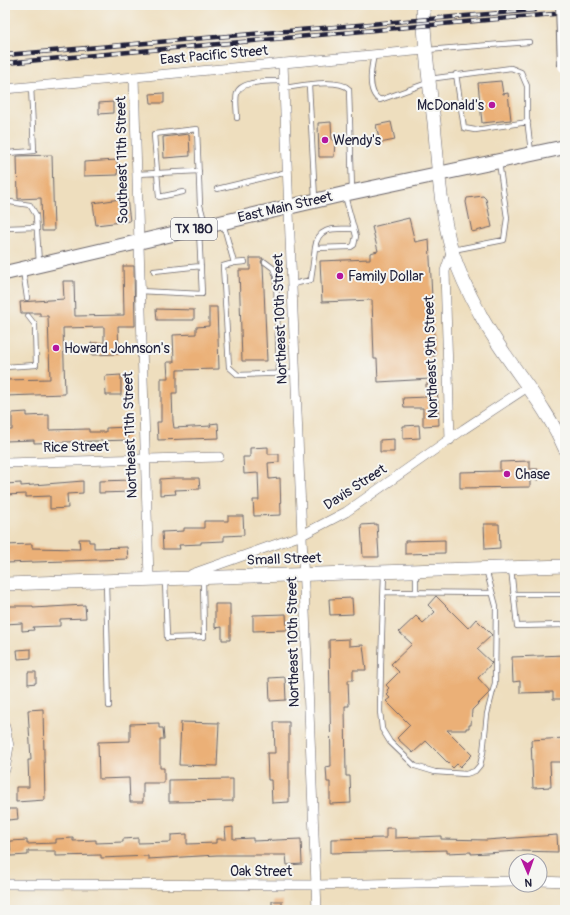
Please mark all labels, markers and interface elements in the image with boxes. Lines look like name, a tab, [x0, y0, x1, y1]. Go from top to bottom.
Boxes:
street label: East Pacific Street	[159, 42, 269, 68]
street label: Southeast 11th Street	[112, 96, 132, 224]
place label: McDonald's	[417, 97, 485, 114]
marker: McDonald's	[487, 100, 497, 110]
place label: Wendy's	[333, 132, 382, 149]
marker: Wendy's	[320, 135, 330, 145]
street label: East Main Street	[236, 188, 334, 226]
road number: TX 180	[171, 218, 217, 240]
street label: Northeast 10th Street	[269, 253, 291, 385]
place label: Family Dollar	[348, 268, 424, 285]
marker: Family Dollar	[335, 271, 345, 281]
street label: Northeast 9th Street	[420, 295, 442, 419]
place label: Howard Johnson's	[64, 340, 171, 357]
marker: Howard Johnson's	[51, 343, 61, 353]
street label: Northeast 11th Street	[119, 371, 141, 499]
street label: Rice Street	[43, 438, 109, 456]
street label: Davis Street	[320, 460, 390, 514]
place label: Chase	[515, 466, 550, 483]
marker: Chase	[502, 469, 512, 479]
street label: Small Street	[246, 549, 322, 569]
street label: Northeast 10th Street	[283, 576, 303, 708]
north arrow	[508, 853, 548, 893]
street label: Oak Street	[230, 863, 292, 880]
text: N	[524, 876, 532, 889]

